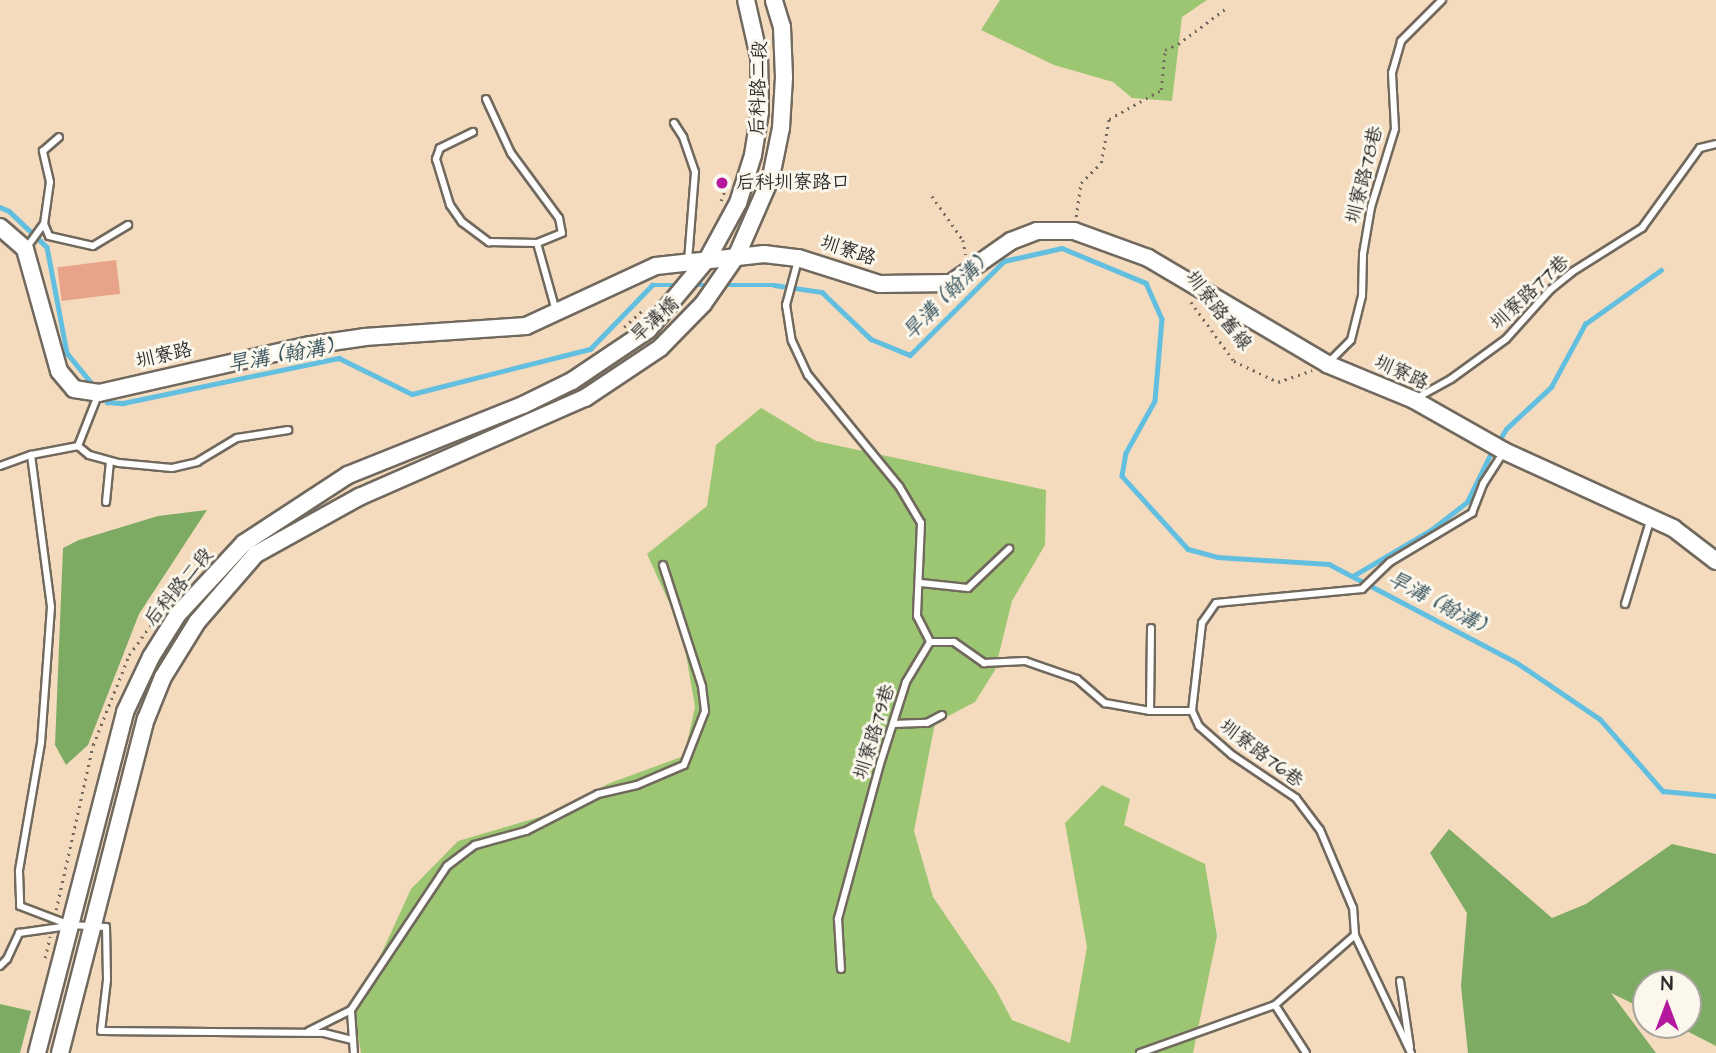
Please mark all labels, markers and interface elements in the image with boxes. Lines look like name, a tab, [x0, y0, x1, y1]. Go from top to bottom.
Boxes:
street label: 后科路二段	[746, 40, 772, 136]
street label: 圳寮路78巷	[1342, 124, 1388, 226]
place label: 后科圳寮路口	[736, 172, 850, 194]
marker: 后科圳寮路口	[714, 175, 730, 191]
street label: 圳寮路	[817, 231, 879, 271]
street label: 圳寮路77巷	[1486, 251, 1574, 335]
water label: 旱溝 (翰溝)	[898, 253, 990, 345]
street label: 圳寮路舊線	[1180, 267, 1256, 355]
street label: 旱溝橋	[626, 292, 684, 348]
water label: 旱溝 (翰溝)	[226, 334, 334, 378]
street label: 圳寮路	[134, 338, 194, 374]
street label: 圳寮路	[1370, 351, 1432, 395]
street label: 后科路二段	[140, 543, 218, 631]
water label: 旱溝 (翰溝)	[1383, 566, 1489, 638]
street label: 圳寮路79巷	[850, 682, 900, 782]
street label: 圳寮路76巷	[1214, 715, 1308, 793]
north arrow	[1632, 969, 1702, 1039]
text: N	[1661, 971, 1673, 998]

